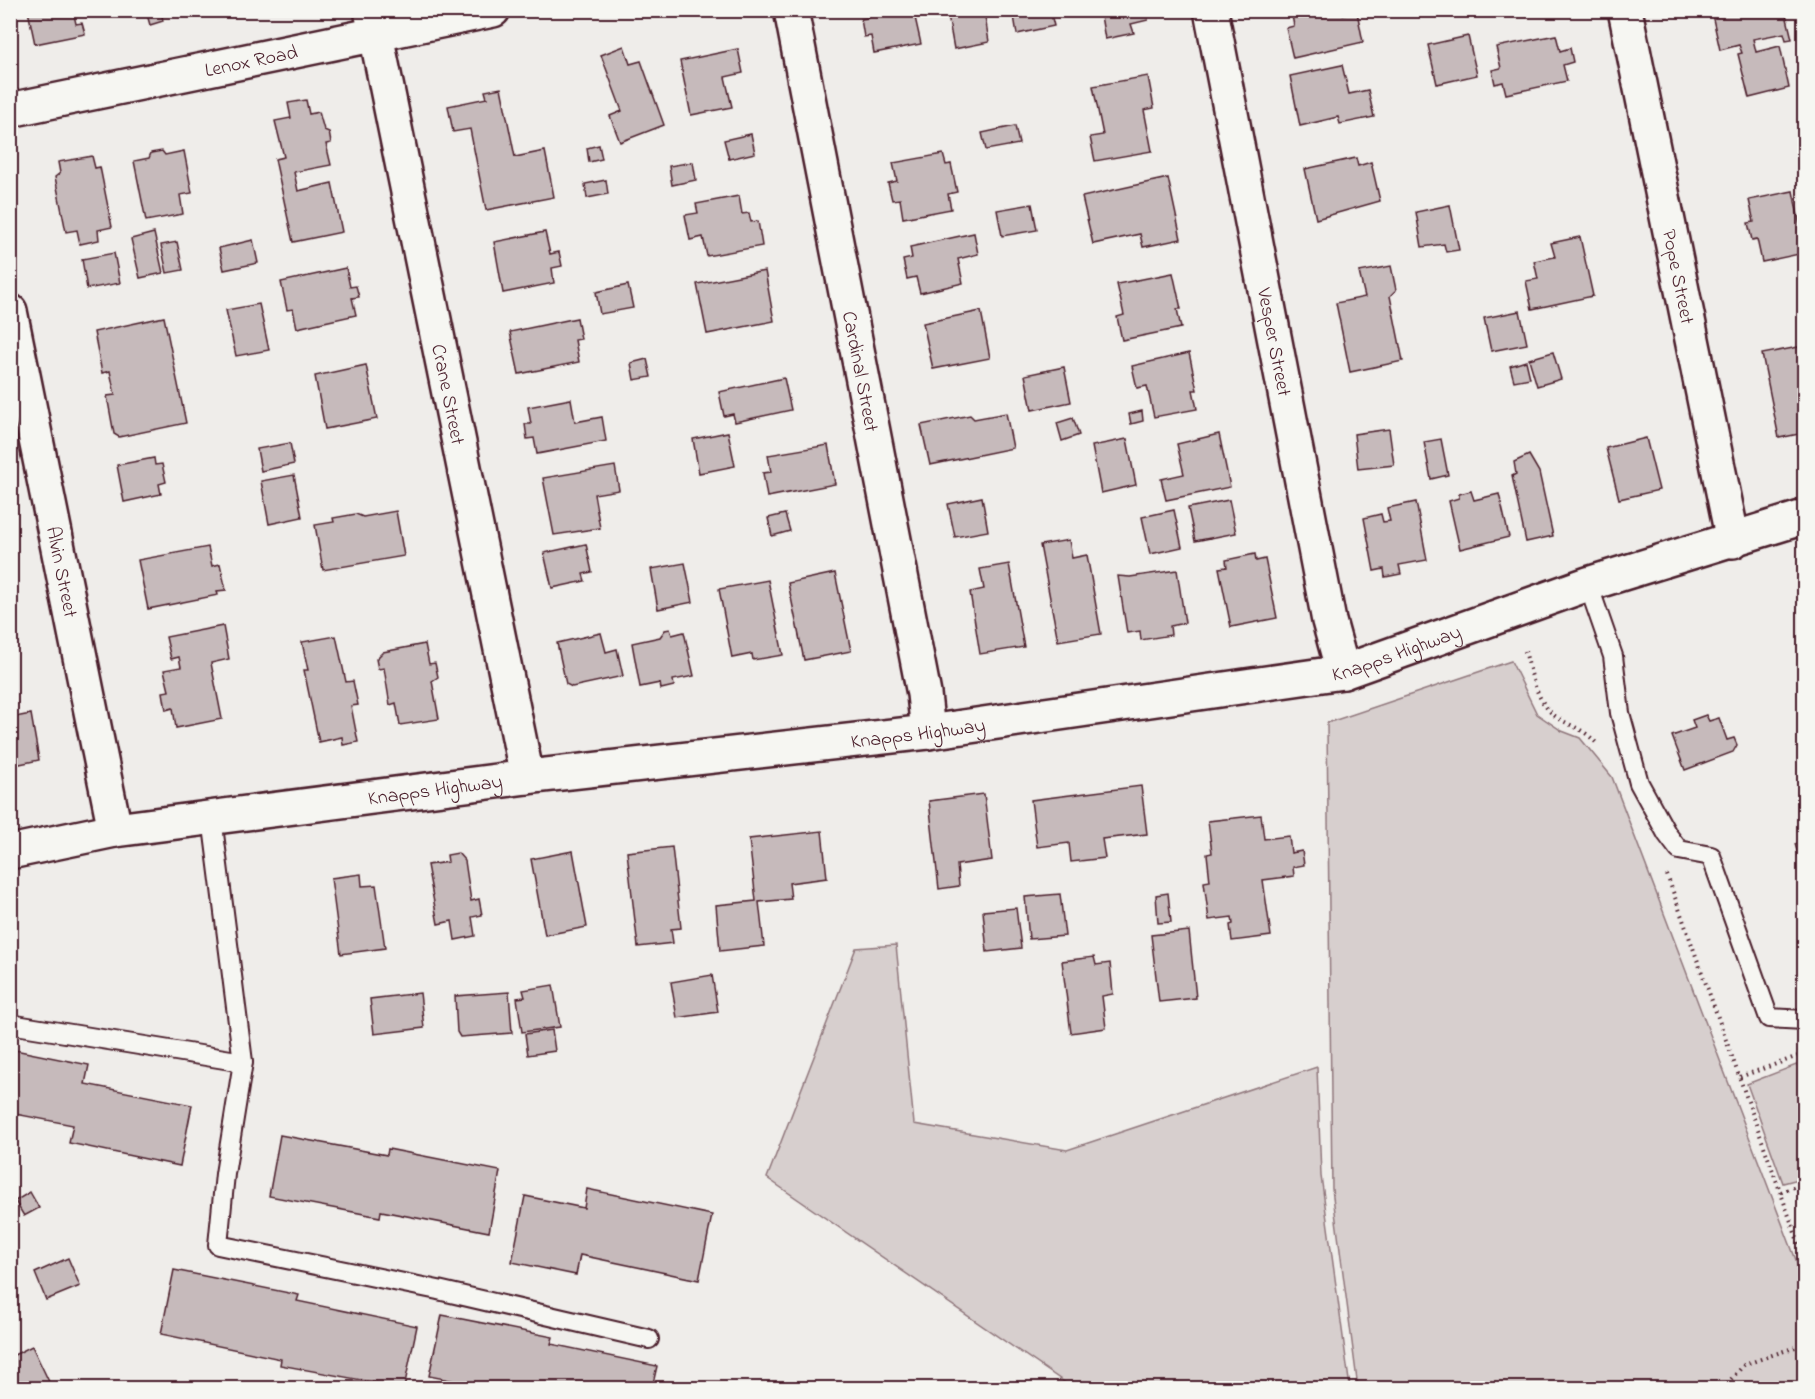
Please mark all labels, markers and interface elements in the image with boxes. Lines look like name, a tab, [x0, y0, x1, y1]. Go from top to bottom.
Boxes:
street label: Lenox Road	[202, 39, 300, 86]
street label: Pope Street	[1653, 227, 1701, 327]
street label: Vesper Street	[1248, 285, 1297, 399]
street label: Cardinal Street	[833, 309, 885, 435]
street label: Crane Street	[422, 342, 471, 448]
street label: Alvin Street	[37, 524, 84, 621]
street label: Knapps Highway	[1330, 619, 1466, 690]
street label: Knapps Highway	[849, 712, 987, 758]
street label: Knapps Highway	[366, 768, 504, 814]

